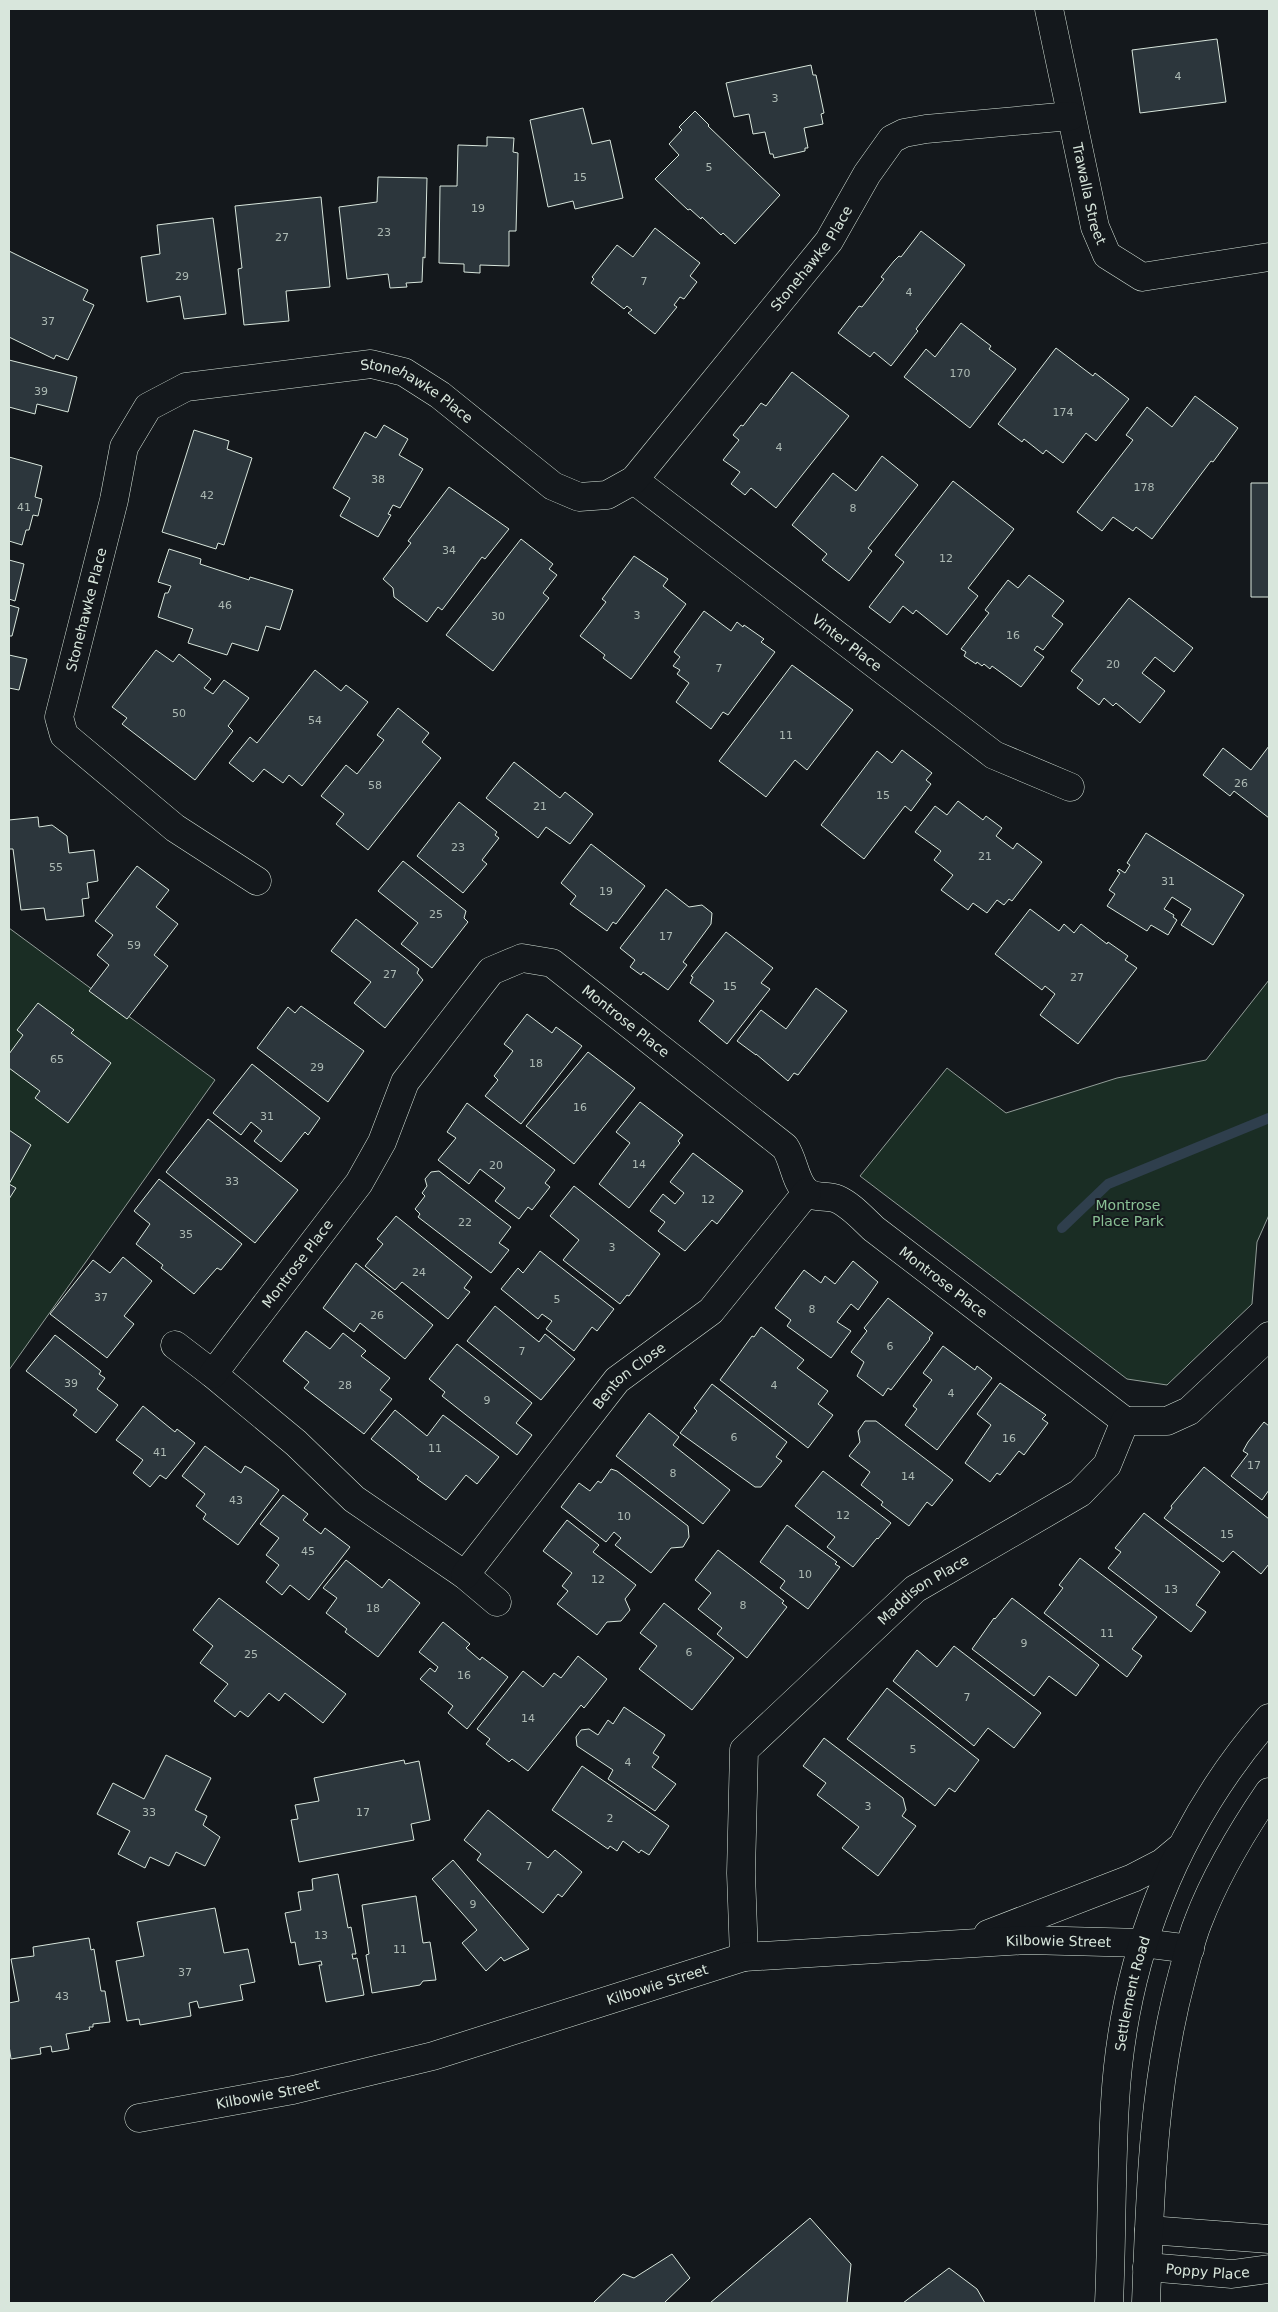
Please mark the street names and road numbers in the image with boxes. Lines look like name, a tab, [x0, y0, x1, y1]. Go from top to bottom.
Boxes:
street label: Trawalla Street	[1069, 140, 1110, 247]
street label: Stonehawke Place	[767, 203, 855, 314]
street label: Stonehawke Place	[359, 356, 476, 426]
street label: Stonehawke Place	[63, 546, 110, 673]
street label: Vinter Place	[809, 611, 885, 674]
street label: Montrose Place	[579, 982, 673, 1061]
street label: Montrose Place	[259, 1216, 336, 1311]
street label: Montrose Place	[896, 1243, 991, 1321]
street label: Benton Close	[589, 1339, 669, 1412]
street label: Maddison Place	[874, 1552, 971, 1628]
street label: Kilbowie Street	[1005, 1932, 1112, 1950]
street label: Settlement Road	[1112, 1934, 1153, 2052]
street label: Kilbowie Street	[605, 1961, 710, 2008]
street label: Kilbowie Street	[215, 2076, 322, 2112]
street label: Poppy Place	[1165, 2261, 1251, 2282]

